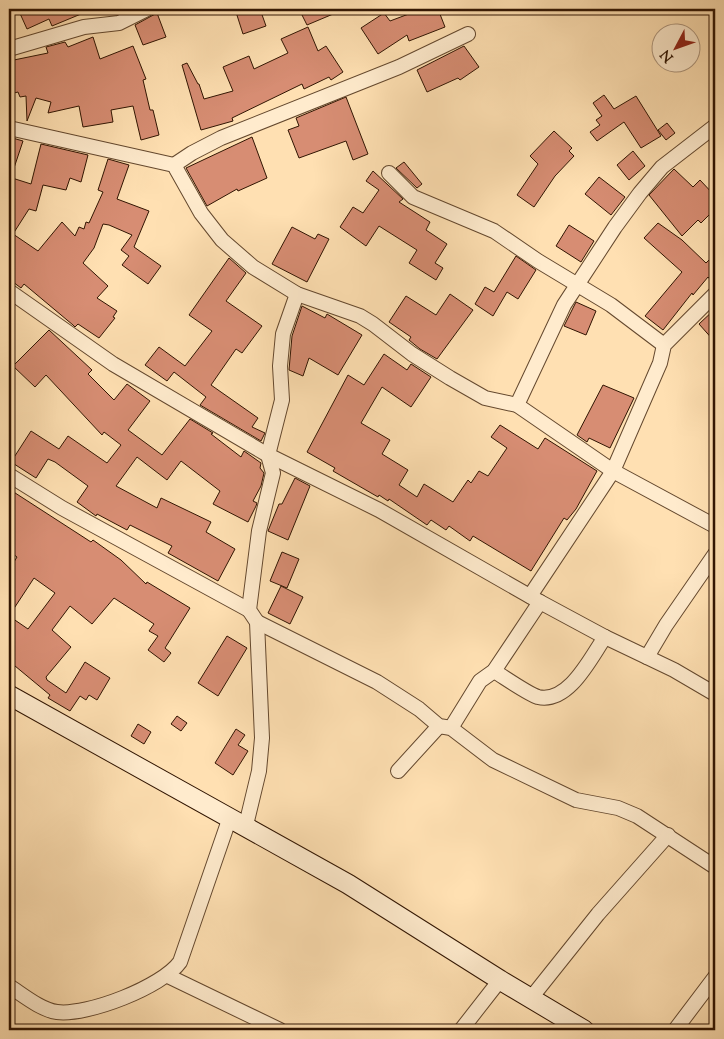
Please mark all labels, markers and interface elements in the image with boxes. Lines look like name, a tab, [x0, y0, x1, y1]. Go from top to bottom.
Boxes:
north arrow	[652, 22, 702, 72]
text: N	[656, 44, 679, 66]

